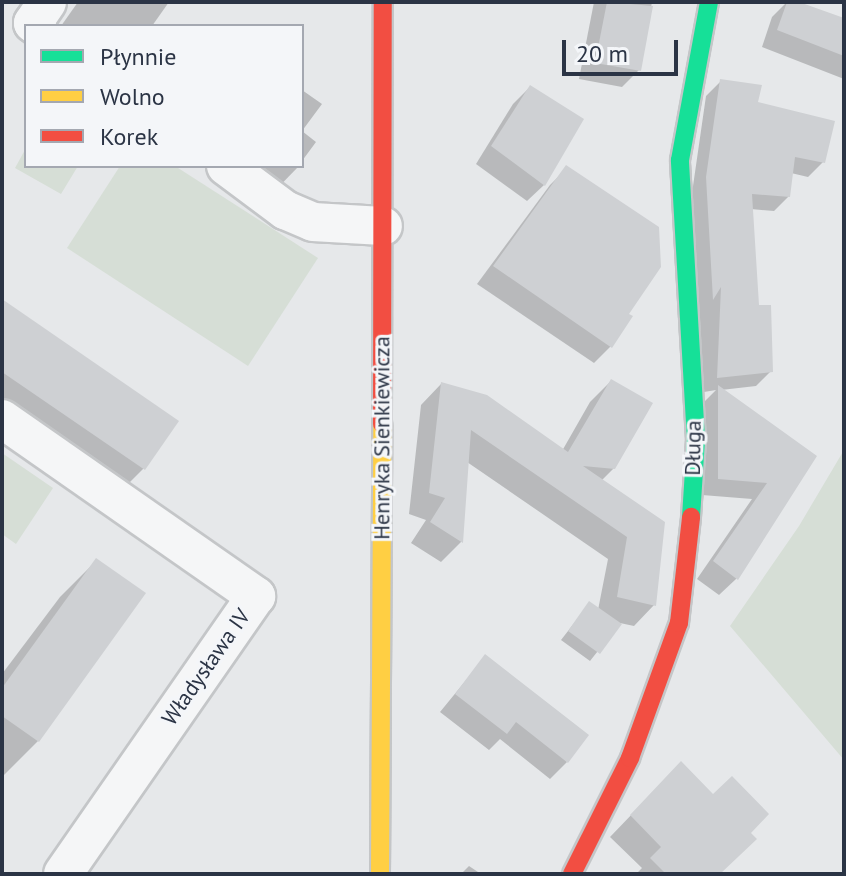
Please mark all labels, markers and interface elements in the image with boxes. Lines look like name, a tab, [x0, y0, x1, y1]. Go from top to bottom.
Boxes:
legend	[24, 24, 304, 168]
scale bar	[566, 24, 682, 74]
text: 20 m	[576, 38, 628, 69]
text: Płynnie	[100, 41, 177, 72]
text: Wolno	[100, 81, 165, 112]
text: Korek	[100, 121, 158, 152]
street label: Henryka Sienkiewicza	[369, 336, 395, 540]
street label: Długa	[679, 420, 707, 476]
street label: Władysława IV	[156, 604, 256, 730]

